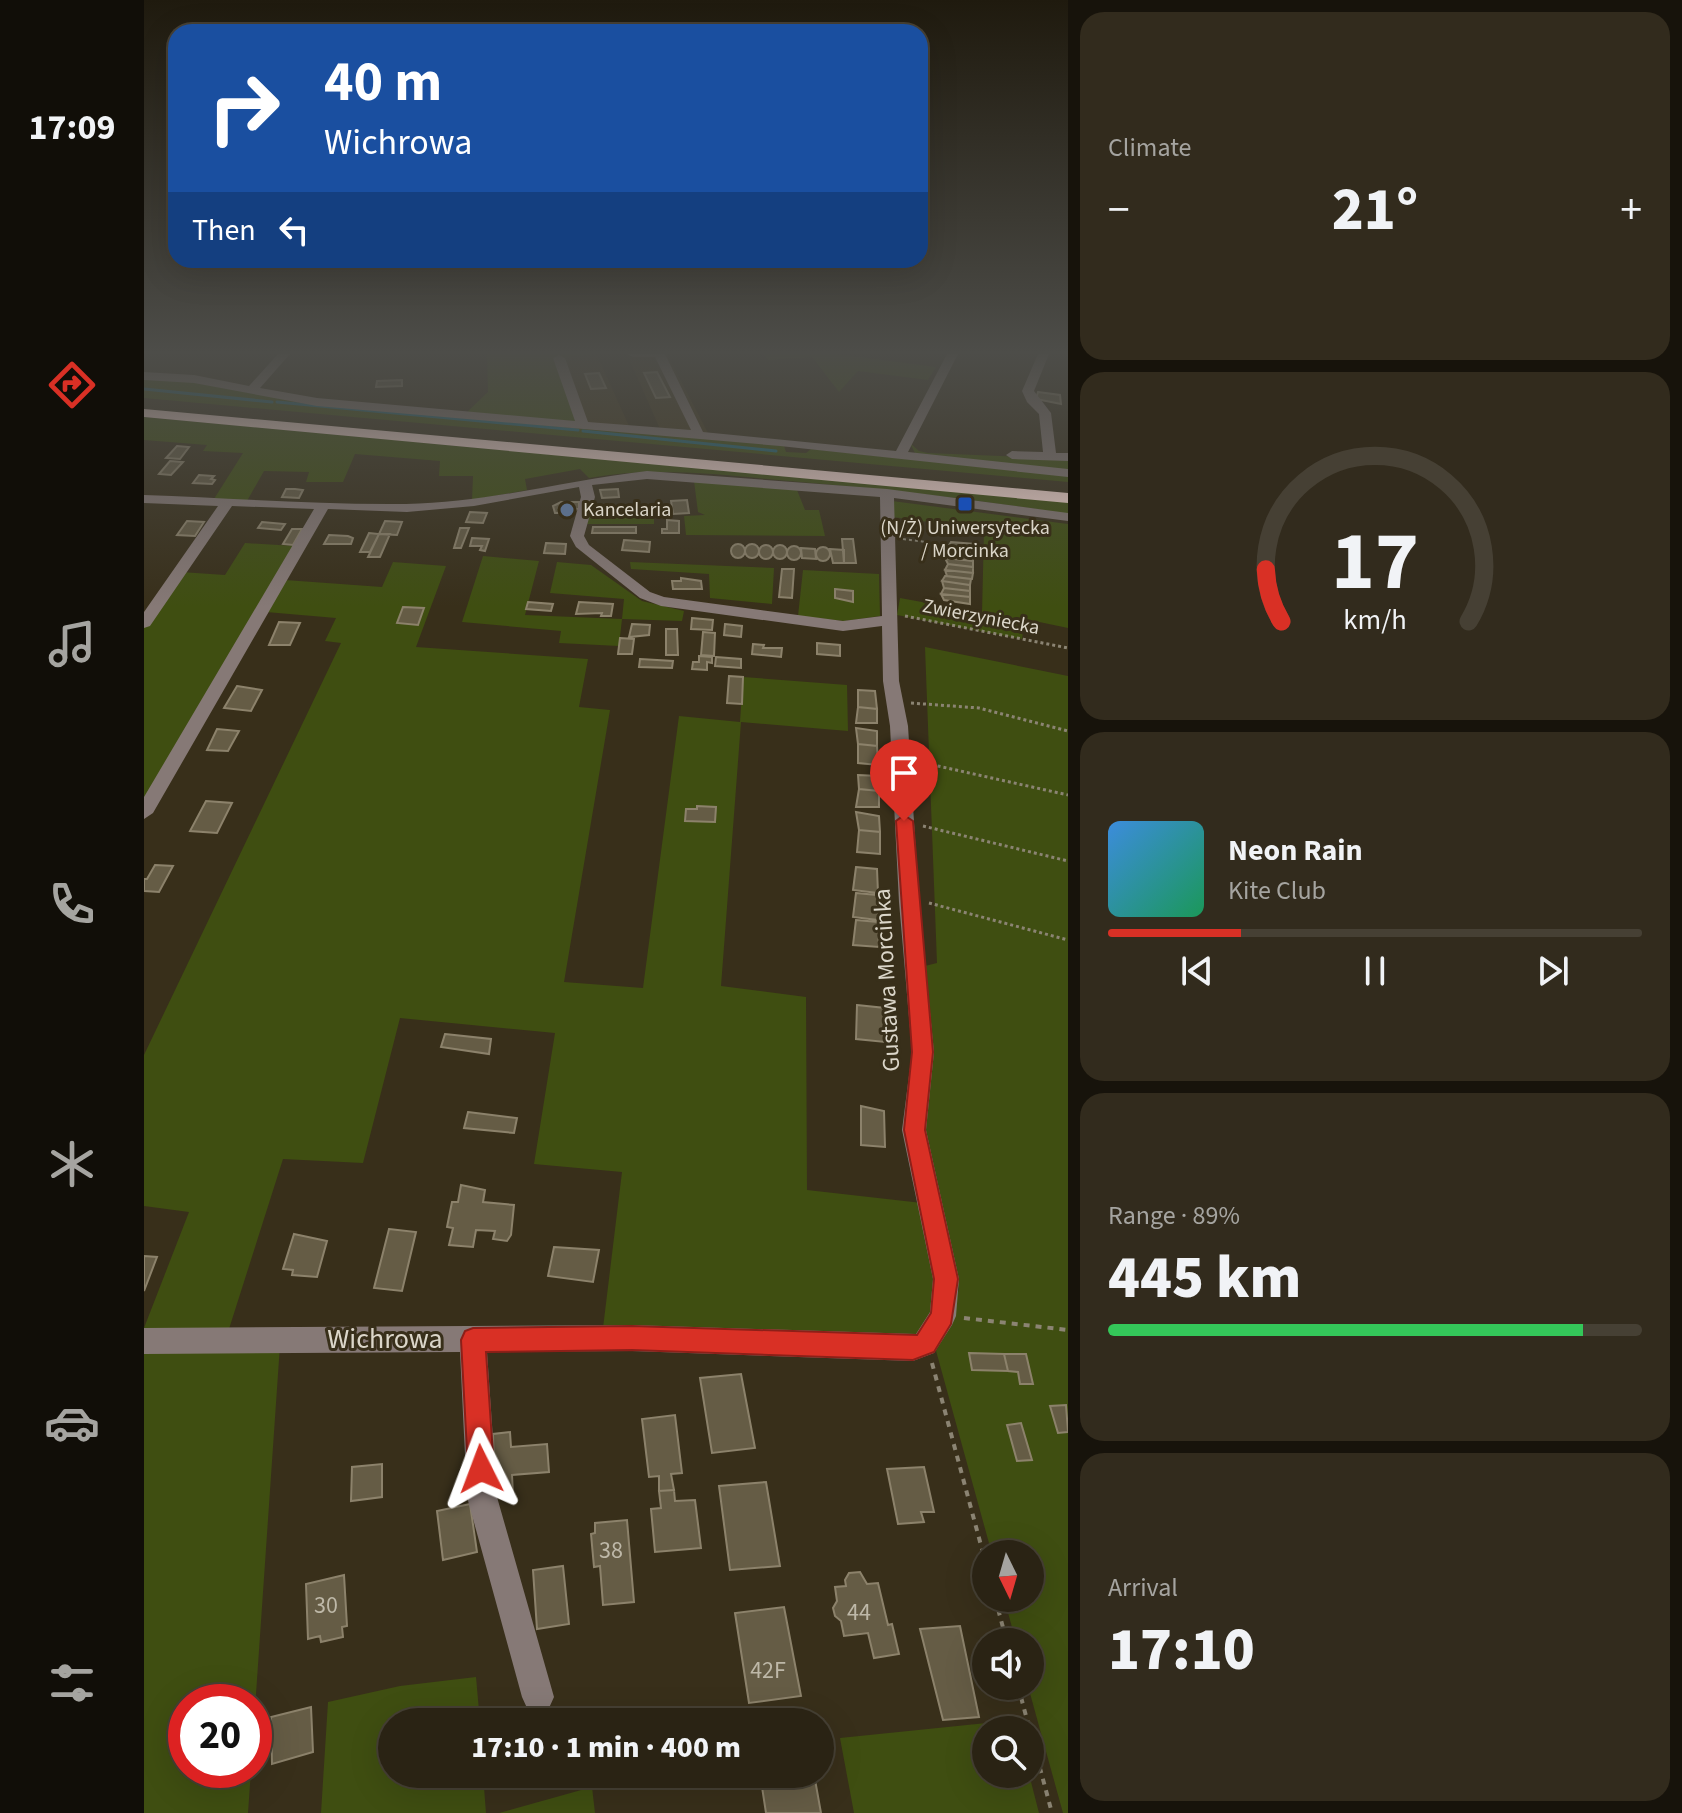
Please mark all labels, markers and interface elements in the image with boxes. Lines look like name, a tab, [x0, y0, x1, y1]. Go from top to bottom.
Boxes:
text: 40 m	[324, 43, 442, 122]
icon: right	[192, 56, 296, 160]
text: 17:09	[29, 102, 115, 153]
text: Wichrowa	[324, 117, 472, 168]
text: Climate	[1108, 129, 1192, 166]
text: 21°	[1332, 168, 1418, 253]
text: −	[1108, 179, 1130, 242]
text: +	[1620, 179, 1642, 242]
icon: left	[272, 208, 316, 252]
text: Then	[192, 209, 256, 252]
icon: directions	[44, 357, 100, 413]
marker: (N/Ż) Uniwersytecka / Morcinka	[956, 495, 974, 513]
place label: Kancelaria	[583, 496, 671, 524]
marker: Kancelaria	[558, 501, 576, 519]
text: 17	[1331, 503, 1419, 621]
place label: (N/Ż) Uniwersytecka / Morcinka	[880, 514, 1050, 565]
street label: Zwierzyniecka	[920, 592, 1042, 642]
text: km/h	[1343, 600, 1407, 640]
icon: music	[44, 616, 100, 672]
pin	[870, 739, 938, 821]
icon: arrive	[882, 751, 926, 795]
text: Neon Rain	[1228, 829, 1363, 872]
text: Kite Club	[1228, 872, 1326, 909]
icon: phone	[44, 876, 100, 932]
street label: Gustawa Morcinka	[865, 888, 909, 1072]
icon: previous	[1175, 949, 1219, 993]
icon: pause	[1353, 949, 1397, 993]
icon: next	[1531, 949, 1575, 993]
icon: climate	[44, 1136, 100, 1192]
text: Range · 89%	[1108, 1197, 1240, 1234]
text: 445 km	[1108, 1236, 1301, 1321]
street label: Wichrowa	[327, 1319, 443, 1359]
icon: car	[44, 1395, 100, 1451]
position arrow	[439, 1427, 523, 1511]
house number: 38	[599, 1533, 623, 1568]
north arrow	[972, 1540, 1044, 1612]
map controls	[972, 1540, 1044, 1788]
text: Arrival	[1108, 1569, 1178, 1606]
house number: 30	[314, 1588, 338, 1623]
house number: 44	[847, 1595, 871, 1630]
text: 17:10	[1108, 1608, 1255, 1693]
button: sound	[972, 1628, 1044, 1700]
house number: 42F	[750, 1653, 786, 1688]
icon: filters	[44, 1655, 100, 1711]
speed limit sign: 20	[168, 1684, 272, 1788]
button: search	[972, 1716, 1044, 1788]
text: 17:10 · 1 min · 400 m	[471, 1726, 741, 1769]

